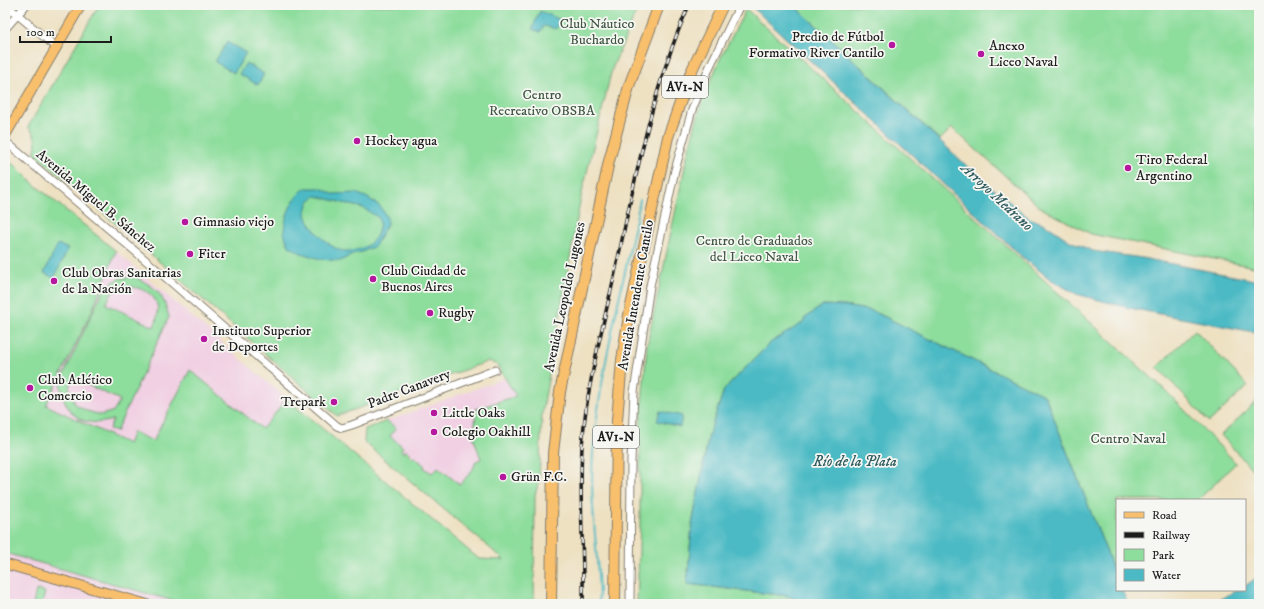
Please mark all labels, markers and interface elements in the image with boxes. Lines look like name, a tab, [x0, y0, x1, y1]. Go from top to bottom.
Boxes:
park label: Club Náutico Buchardo	[560, 15, 634, 49]
scale bar	[20, 18, 111, 44]
text: 100 m	[26, 25, 55, 40]
place label: Predio de Fútbol Formativo River Cantilo	[749, 28, 885, 62]
place label: Anexo Liceo Naval	[989, 37, 1059, 71]
marker: Predio de Fútbol Formativo River Cantilo	[887, 40, 897, 50]
marker: Anexo Liceo Naval	[976, 49, 986, 59]
road number: AV1-N	[662, 76, 708, 98]
park label: Centro Recreativo OBSBA	[489, 86, 596, 120]
place label: Hockey agua	[365, 132, 437, 150]
marker: Hockey agua	[352, 136, 362, 146]
street label: Avenida Miguel B. Sánchez	[32, 145, 160, 257]
place label: Tiro Federal Argentino	[1136, 151, 1208, 185]
water label: Arroyo Medrano	[956, 158, 1037, 235]
marker: Tiro Federal Argentino	[1123, 163, 1133, 173]
place label: Gimnasio viejo	[193, 213, 274, 231]
marker: Gimnasio viejo	[180, 217, 190, 227]
street label: Avenida Intendente Cantilo	[614, 218, 658, 372]
street label: Avenida Leopoldo Lugones	[540, 220, 590, 374]
park label: Centro de Graduados del Liceo Naval	[696, 232, 813, 266]
place label: Fiter	[198, 245, 226, 263]
marker: Fiter	[185, 249, 195, 259]
place label: Club Ciudad de Buenos Aires	[381, 262, 466, 296]
place label: Club Obras Sanitarias de la Nación	[62, 264, 181, 298]
marker: Club Ciudad de Buenos Aires	[368, 274, 378, 284]
marker: Club Obras Sanitarias de la Nación	[49, 276, 59, 286]
place label: Rugby	[438, 304, 474, 322]
marker: Rugby	[425, 308, 435, 318]
place label: Instituto Superior de Deportes	[212, 322, 312, 356]
marker: Instituto Superior de Deportes	[199, 334, 209, 344]
street label: Padre Canavery	[365, 365, 453, 413]
place label: Club Atlético Comercio	[38, 371, 112, 405]
marker: Club Atlético Comercio	[25, 383, 35, 393]
place label: Trepark	[281, 393, 326, 411]
marker: Trepark	[329, 397, 339, 407]
place label: Little Oaks	[442, 404, 505, 422]
marker: Little Oaks	[429, 408, 439, 418]
place label: Colegio Oakhill	[442, 423, 531, 441]
road number: AV1-N	[593, 426, 639, 448]
marker: Colegio Oakhill	[429, 427, 439, 437]
park label: Centro Naval	[1090, 430, 1166, 448]
water label: Río de la Plata	[812, 452, 897, 471]
place label: Grün F.C.	[511, 468, 567, 486]
marker: Grün F.C.	[498, 472, 508, 482]
legend	[1116, 499, 1246, 591]
text: Road	[1152, 508, 1177, 523]
text: Railway	[1152, 528, 1190, 543]
text: Park	[1152, 548, 1174, 563]
text: Water	[1151, 568, 1181, 583]

